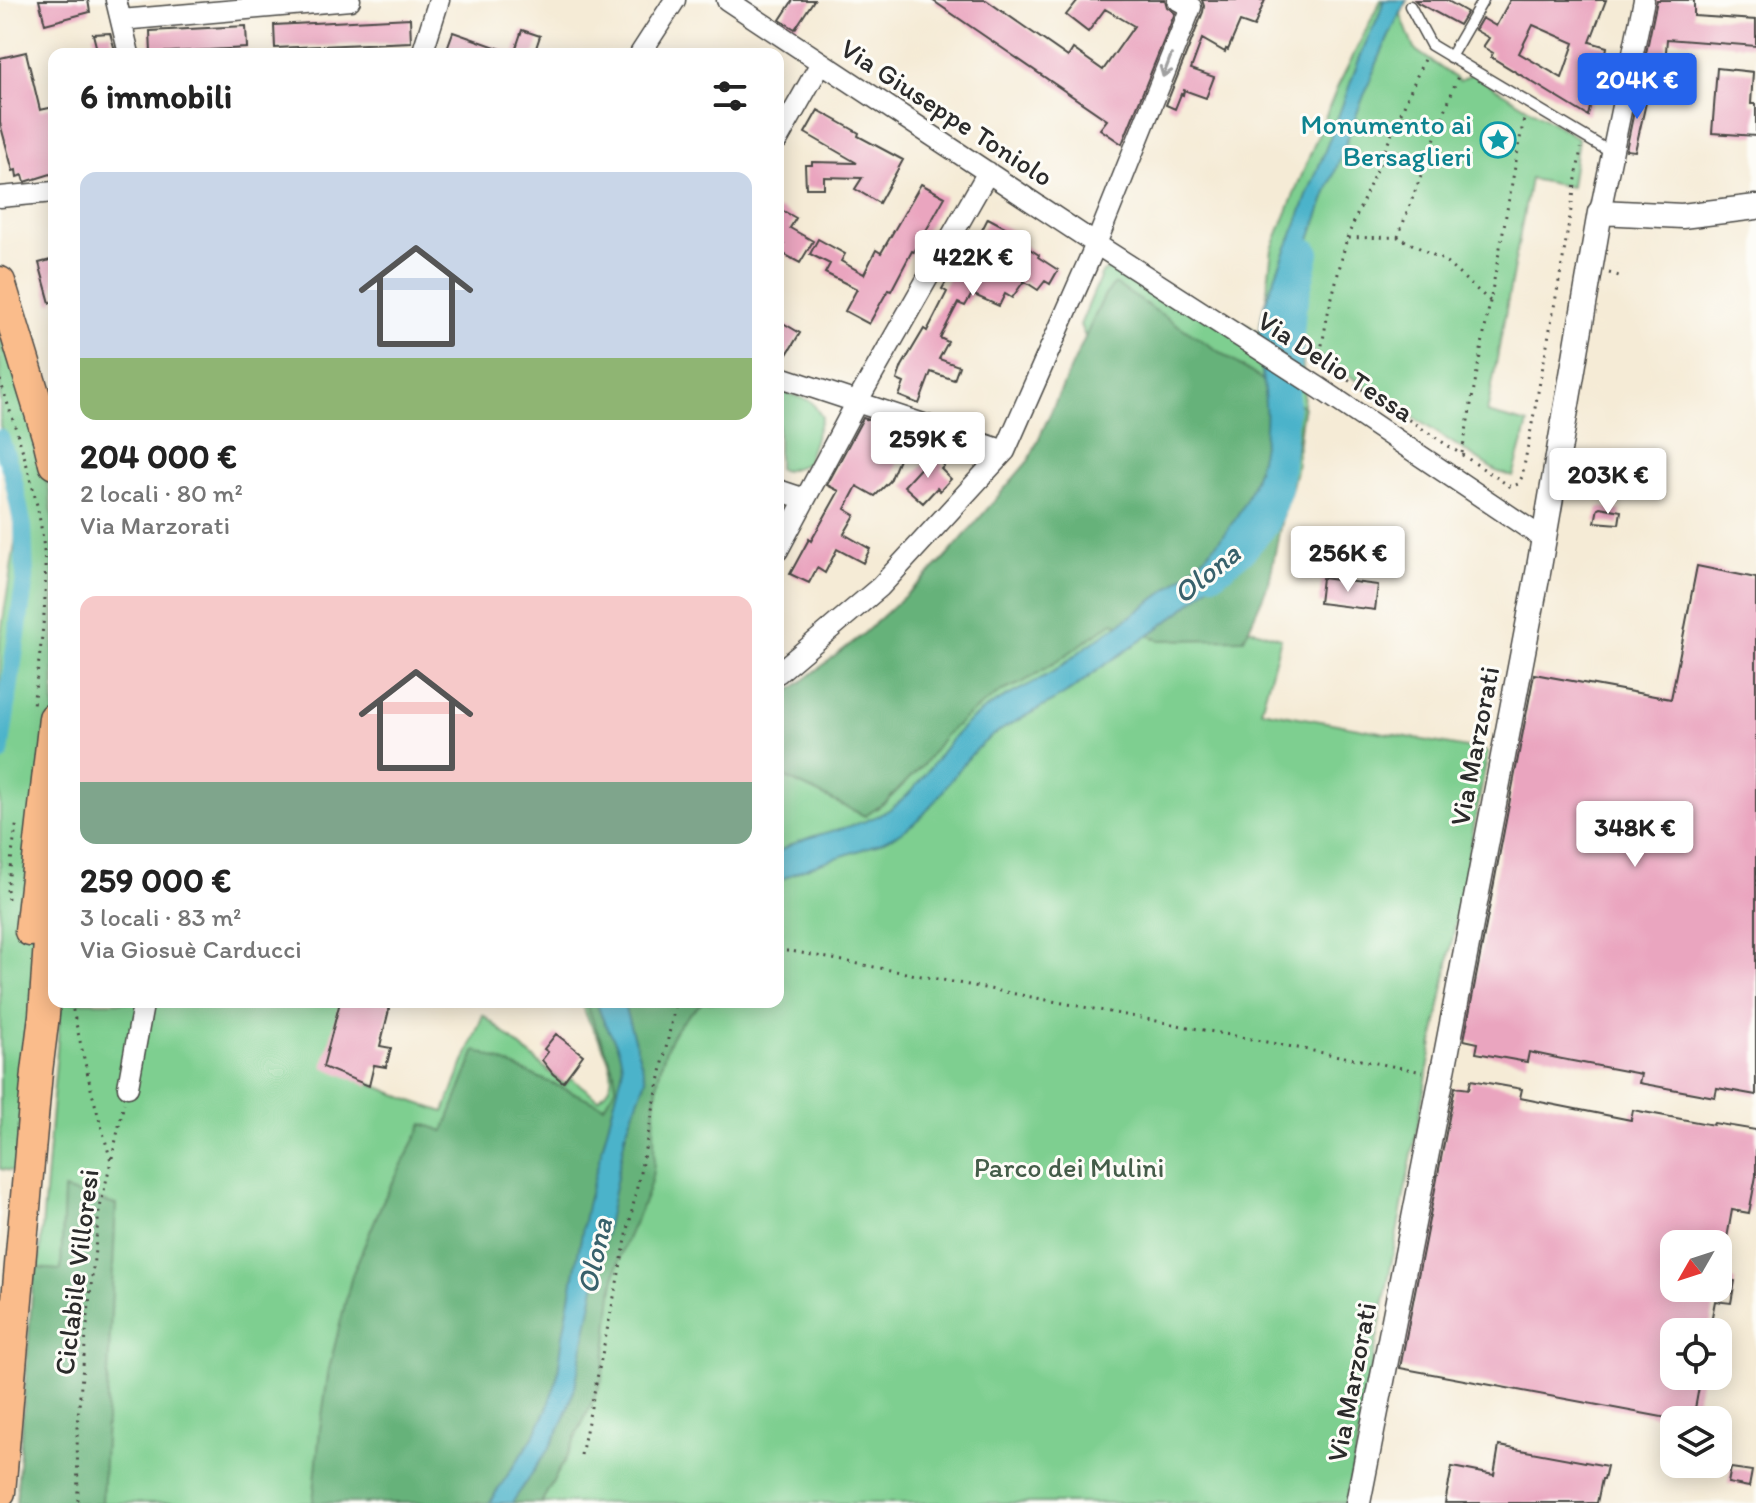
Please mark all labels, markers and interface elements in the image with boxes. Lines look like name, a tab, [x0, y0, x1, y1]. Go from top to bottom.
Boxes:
street label: Via Giuseppe Toniolo	[834, 31, 1060, 193]
one-way arrow	[1159, 53, 1174, 78]
pin: 204K €	[1572, 53, 1702, 121]
text: 204K €	[1596, 63, 1678, 95]
icon: filters	[708, 74, 752, 118]
text: 6 immobili	[80, 76, 232, 117]
place label: Monumento ai Bersaglieri	[1301, 107, 1472, 173]
place icon: Monumento ai Bersaglieri	[1479, 121, 1517, 159]
icon: home	[344, 224, 488, 368]
pin: 422K €	[908, 230, 1038, 298]
text: 422K €	[933, 240, 1013, 272]
street label: Via Delio Tessa	[1251, 303, 1421, 429]
pin: 259K €	[863, 412, 993, 480]
text: 259K €	[889, 422, 967, 454]
text: 204 000 €	[80, 436, 237, 477]
pin: 203K €	[1543, 448, 1673, 516]
text: 203K €	[1567, 458, 1649, 490]
text: 2 locali · 80 m²	[80, 477, 243, 509]
text: Via Marzorati	[80, 509, 230, 541]
pin: 256K €	[1283, 526, 1413, 594]
water label: Olona	[1165, 534, 1248, 611]
text: 256K €	[1309, 536, 1387, 568]
icon: home	[344, 648, 488, 792]
street label: Via Marzorati	[1442, 663, 1506, 829]
pin: 348K €	[1570, 801, 1700, 869]
text: 348K €	[1594, 811, 1676, 843]
text: 259 000 €	[80, 860, 231, 901]
text: 3 locali · 83 m²	[80, 901, 241, 933]
text: Via Giosuè Carducci	[80, 933, 302, 965]
park label: Parco dei Mulini	[974, 1150, 1164, 1184]
street label: Ciclabile Villoresi	[47, 1167, 105, 1377]
water label: Olona	[568, 1214, 620, 1297]
north arrow	[1660, 1230, 1732, 1302]
map controls	[1660, 1230, 1732, 1478]
street label: Via Marzorati	[1319, 1299, 1383, 1465]
button: locate	[1660, 1318, 1732, 1390]
button: layers	[1660, 1406, 1732, 1478]

